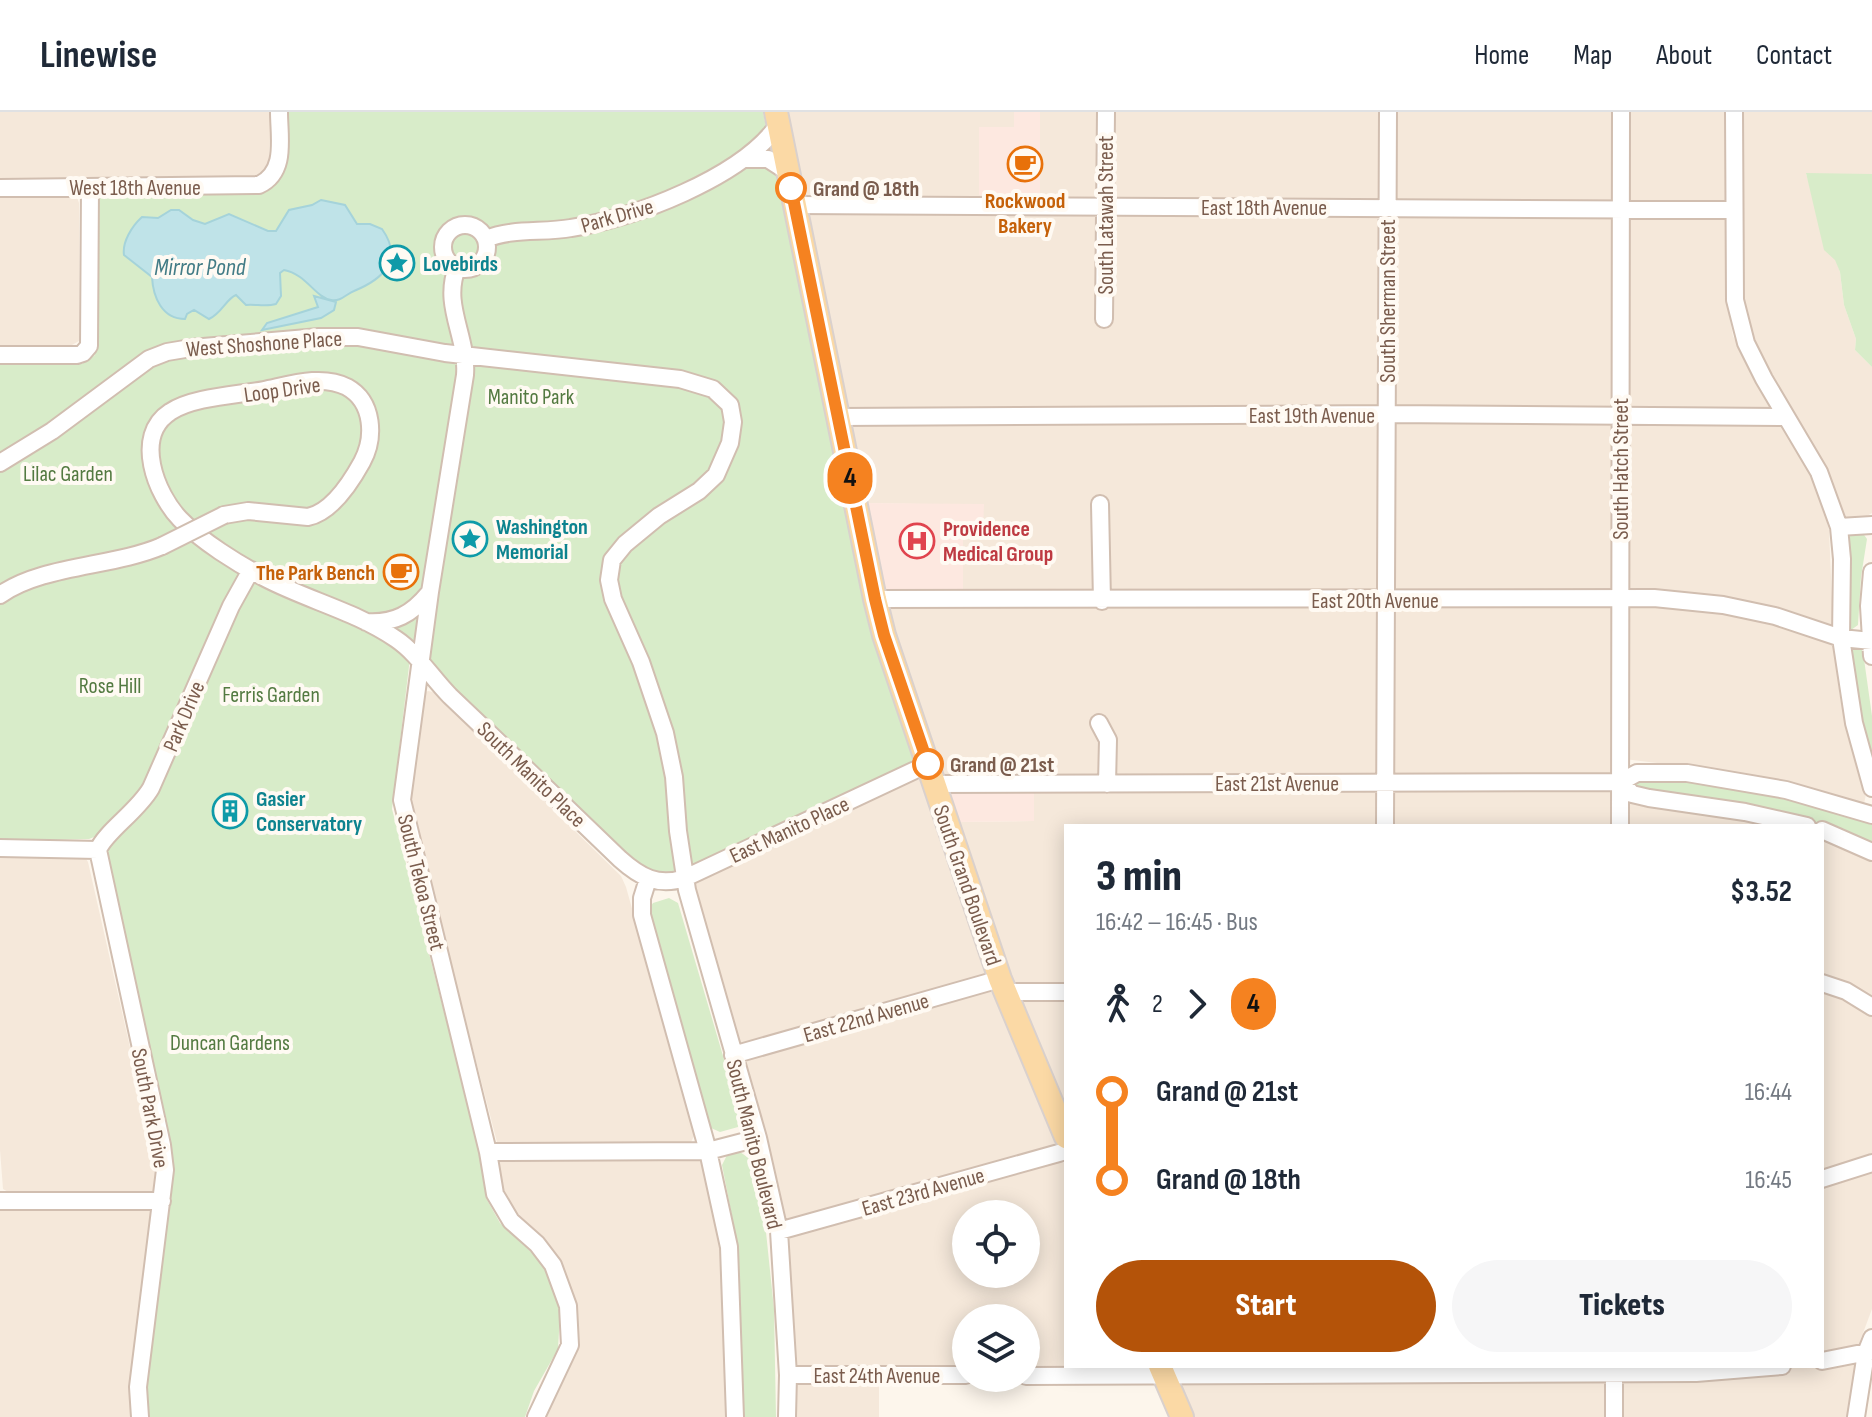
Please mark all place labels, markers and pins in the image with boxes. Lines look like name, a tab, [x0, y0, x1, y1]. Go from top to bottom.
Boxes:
cafe icon: Rockwood Bakery	[1006, 145, 1044, 183]
marker: Grand @ 18th	[776, 173, 806, 203]
place label: Grand @ 18th	[813, 176, 919, 203]
place label: Rockwood Bakery	[985, 188, 1065, 240]
place icon: Lovebirds	[378, 244, 416, 282]
place label: Lovebirds	[423, 251, 498, 278]
place label: Washington Memorial	[496, 514, 588, 566]
place label: Providence Medical Group	[943, 516, 1053, 568]
place icon: Washington Memorial	[451, 520, 489, 558]
hospital icon: Providence Medical Group	[898, 522, 936, 560]
cafe icon: The Park Bench	[382, 553, 420, 591]
place label: The Park Bench	[256, 560, 375, 587]
marker: Grand @ 21st	[913, 749, 943, 779]
place label: Grand @ 21st	[950, 752, 1054, 779]
place label: Gasier Conservatory	[256, 786, 362, 838]
building icon: Gasier Conservatory	[211, 792, 249, 830]

